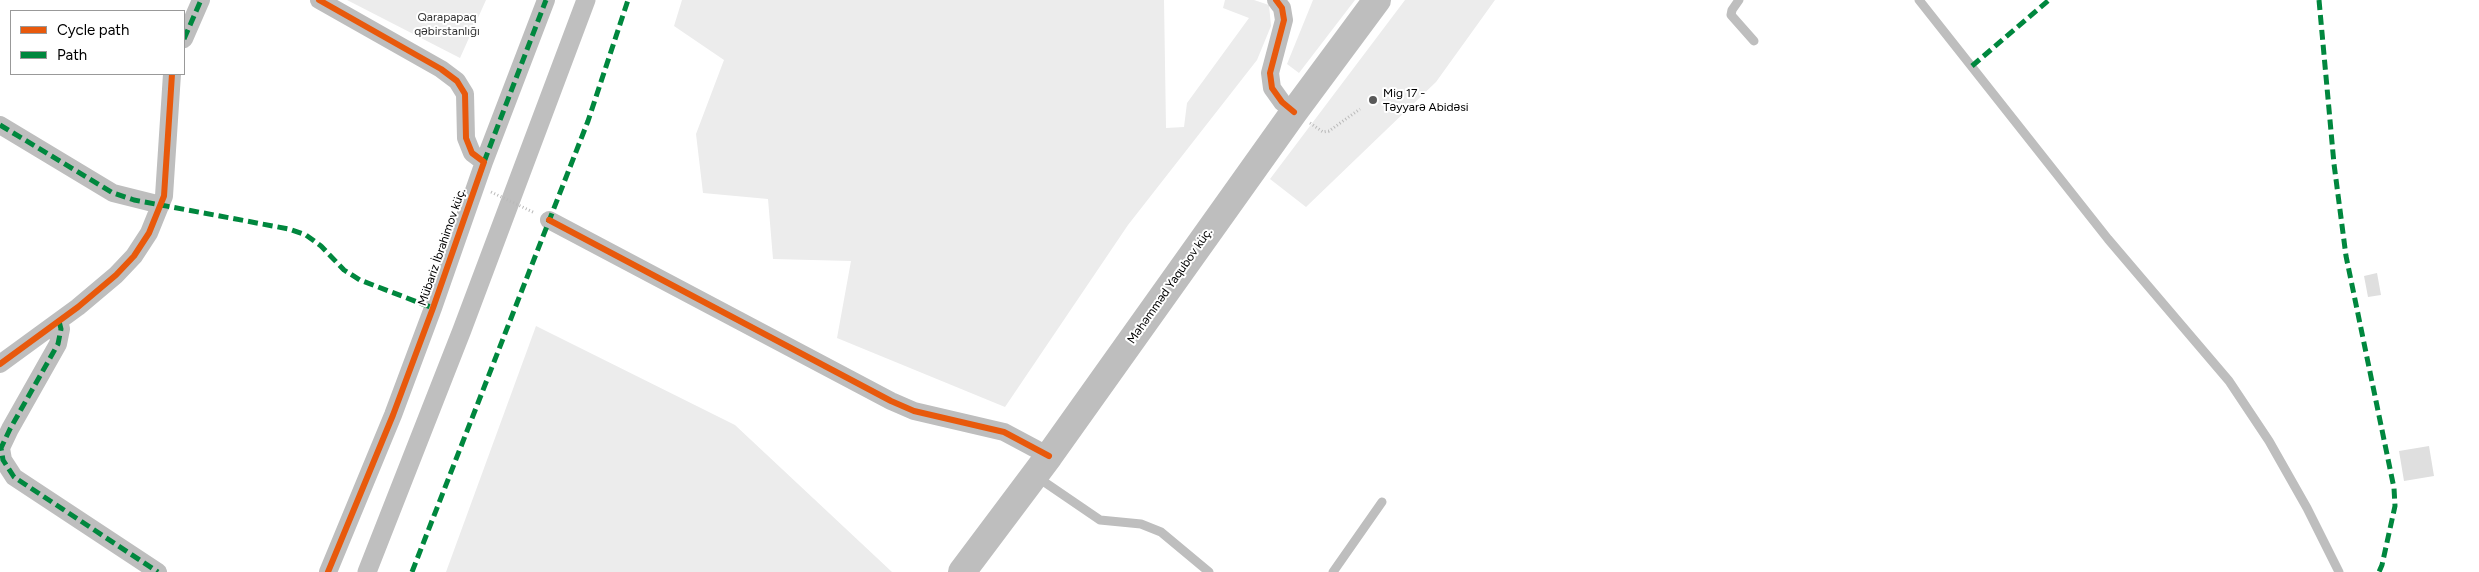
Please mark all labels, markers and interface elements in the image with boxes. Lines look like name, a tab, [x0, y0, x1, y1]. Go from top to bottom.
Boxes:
legend	[10, 10, 185, 75]
park label: Qarapapaq qəbirstanlığı	[414, 10, 480, 38]
text: Cycle path	[57, 21, 129, 39]
text: Path	[57, 46, 87, 64]
place label: Mig 17 - Təyyarə Abidəsi	[1383, 86, 1469, 114]
marker: Mig 17 - Təyyarə Abidəsi	[1367, 94, 1379, 106]
street label: Mübariz İbrahimov küç.	[415, 186, 469, 308]
street label: Məhəmməd Yaqubov küç.	[1124, 225, 1216, 347]

